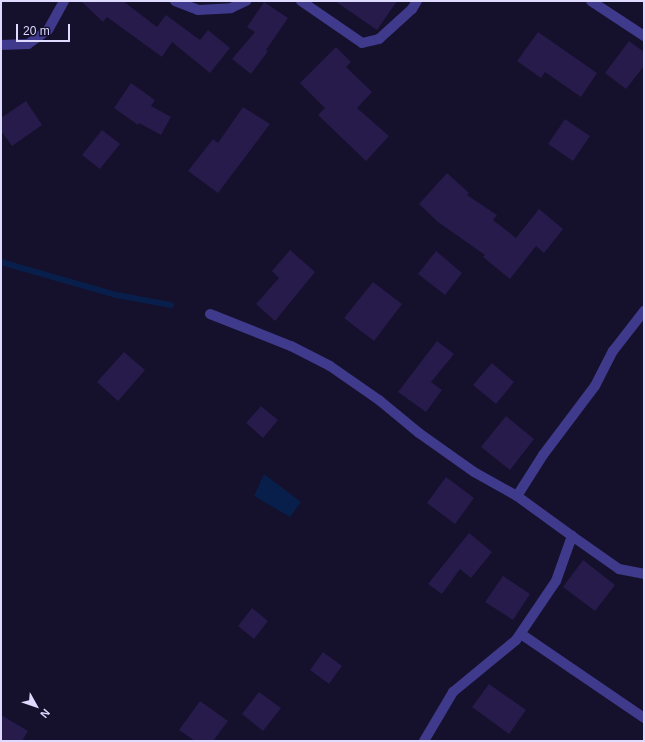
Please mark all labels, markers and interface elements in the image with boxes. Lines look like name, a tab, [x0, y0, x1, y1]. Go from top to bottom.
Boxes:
scale bar	[18, 16, 72, 42]
text: 20 m	[23, 24, 50, 38]
north arrow	[16, 686, 56, 726]
text: N	[38, 707, 52, 721]

